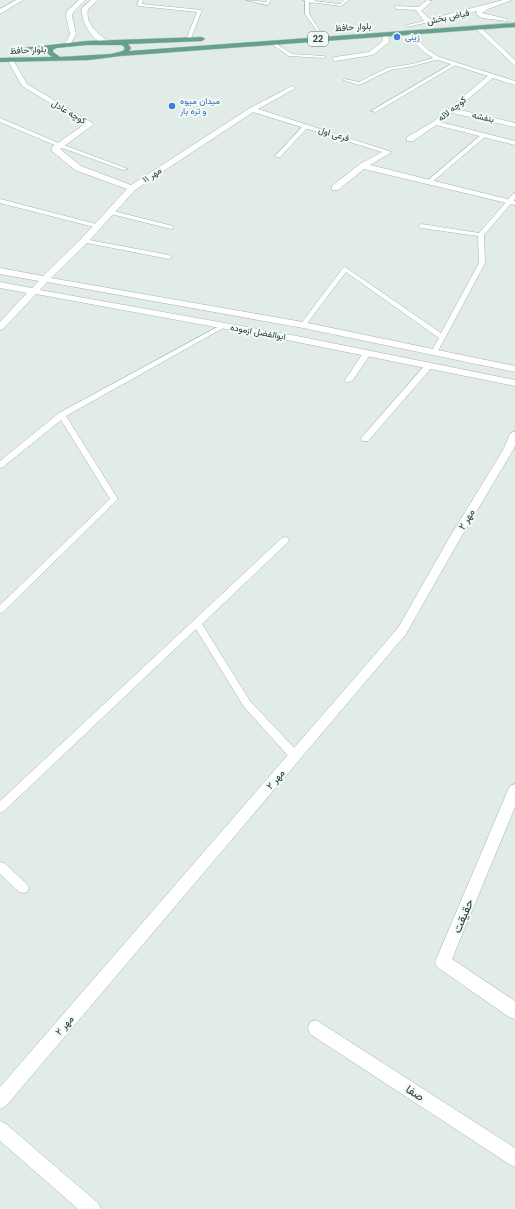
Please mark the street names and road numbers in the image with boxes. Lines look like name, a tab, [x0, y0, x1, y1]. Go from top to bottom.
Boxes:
street label: فیاض بخش	[426, 7, 470, 27]
street label: بلوار حافظ	[334, 20, 372, 34]
road number: 22	[308, 32, 328, 46]
street label: بلوار حافظ	[9, 43, 47, 57]
street label: کوچه لاله	[435, 94, 469, 124]
street label: کوچه عادل	[50, 97, 88, 127]
street label: بنفشه	[471, 109, 496, 125]
street label: فرعی اول	[317, 124, 351, 144]
street label: مهر ۱۱	[140, 164, 164, 186]
street label: ابوالفضل ازموده	[229, 321, 287, 343]
street label: مهر ۲	[455, 506, 478, 532]
street label: مهر ۲	[263, 767, 288, 792]
street label: حقیقت	[449, 897, 477, 935]
street label: مهر ۲	[52, 1013, 77, 1038]
street label: صفا	[403, 1081, 427, 1105]

